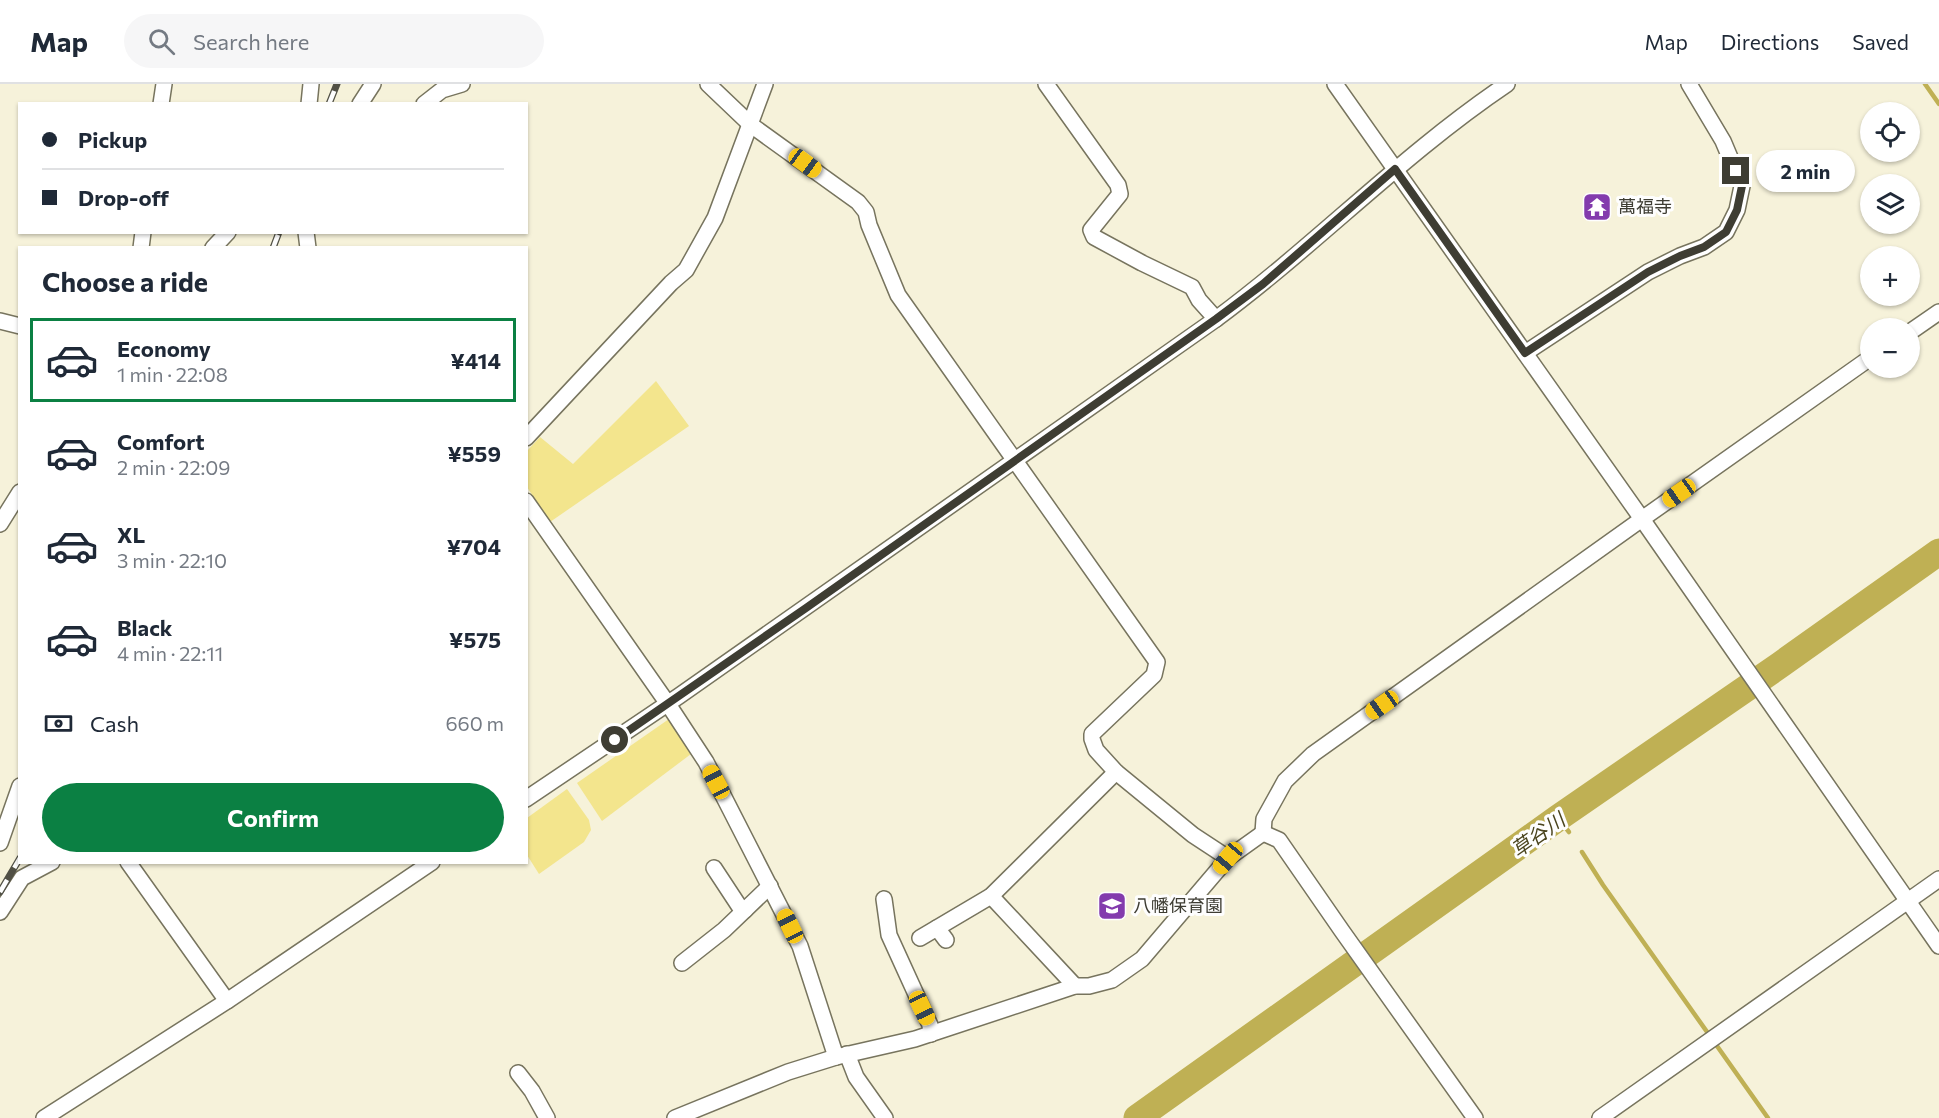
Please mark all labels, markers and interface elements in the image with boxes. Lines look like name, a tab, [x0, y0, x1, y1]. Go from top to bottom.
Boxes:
search box	[124, 14, 544, 68]
text: Map	[30, 24, 88, 58]
icon: search	[145, 25, 178, 58]
text: Search here	[193, 28, 309, 55]
text: Map	[1645, 29, 1688, 54]
text: Directions	[1721, 29, 1819, 54]
text: Saved	[1852, 29, 1909, 54]
map controls	[1860, 102, 1920, 378]
button: locate	[1860, 102, 1920, 162]
text: Pickup	[78, 126, 147, 153]
car	[785, 145, 825, 181]
callout: 2 min	[1757, 150, 1856, 192]
route end	[1722, 157, 1749, 184]
text: 2 min	[1781, 159, 1830, 183]
button: layers	[1860, 174, 1920, 234]
text: Drop-off	[78, 184, 169, 211]
temple icon: 萬福寺	[1581, 191, 1613, 223]
place label: 萬福寺	[1618, 195, 1672, 217]
button: +	[1860, 246, 1920, 306]
text: Choose a ride	[42, 265, 208, 298]
button: −	[1860, 318, 1920, 378]
icon: car	[45, 333, 99, 387]
text: Economy	[117, 335, 211, 362]
text: ¥414	[450, 347, 501, 374]
text: 1 min · 22:08	[117, 362, 228, 386]
icon: car	[45, 426, 99, 480]
text: Comfort	[117, 428, 205, 455]
text: ¥559	[447, 440, 501, 467]
text: 2 min · 22:09	[117, 455, 230, 479]
car	[1659, 475, 1699, 511]
icon: car	[45, 519, 99, 573]
text: XL	[117, 521, 145, 548]
text: ¥704	[447, 533, 501, 560]
text: 3 min · 22:10	[117, 548, 227, 572]
icon: car	[45, 612, 99, 666]
text: Black	[117, 614, 172, 641]
text: ¥575	[449, 626, 501, 653]
text: 4 min · 22:11	[117, 641, 223, 665]
car	[1362, 687, 1402, 723]
icon: cash	[42, 707, 75, 740]
text: Cash	[90, 710, 139, 737]
text: 660 m	[445, 711, 504, 735]
route start	[601, 726, 628, 753]
car	[700, 762, 732, 802]
button: Confirm	[42, 783, 504, 852]
water label: 草谷川	[1506, 806, 1571, 861]
car	[1210, 838, 1246, 878]
school or university icon: 八幡保育園	[1096, 890, 1128, 922]
place label: 八幡保育園	[1133, 894, 1223, 916]
car	[774, 906, 806, 946]
car	[906, 988, 938, 1028]

